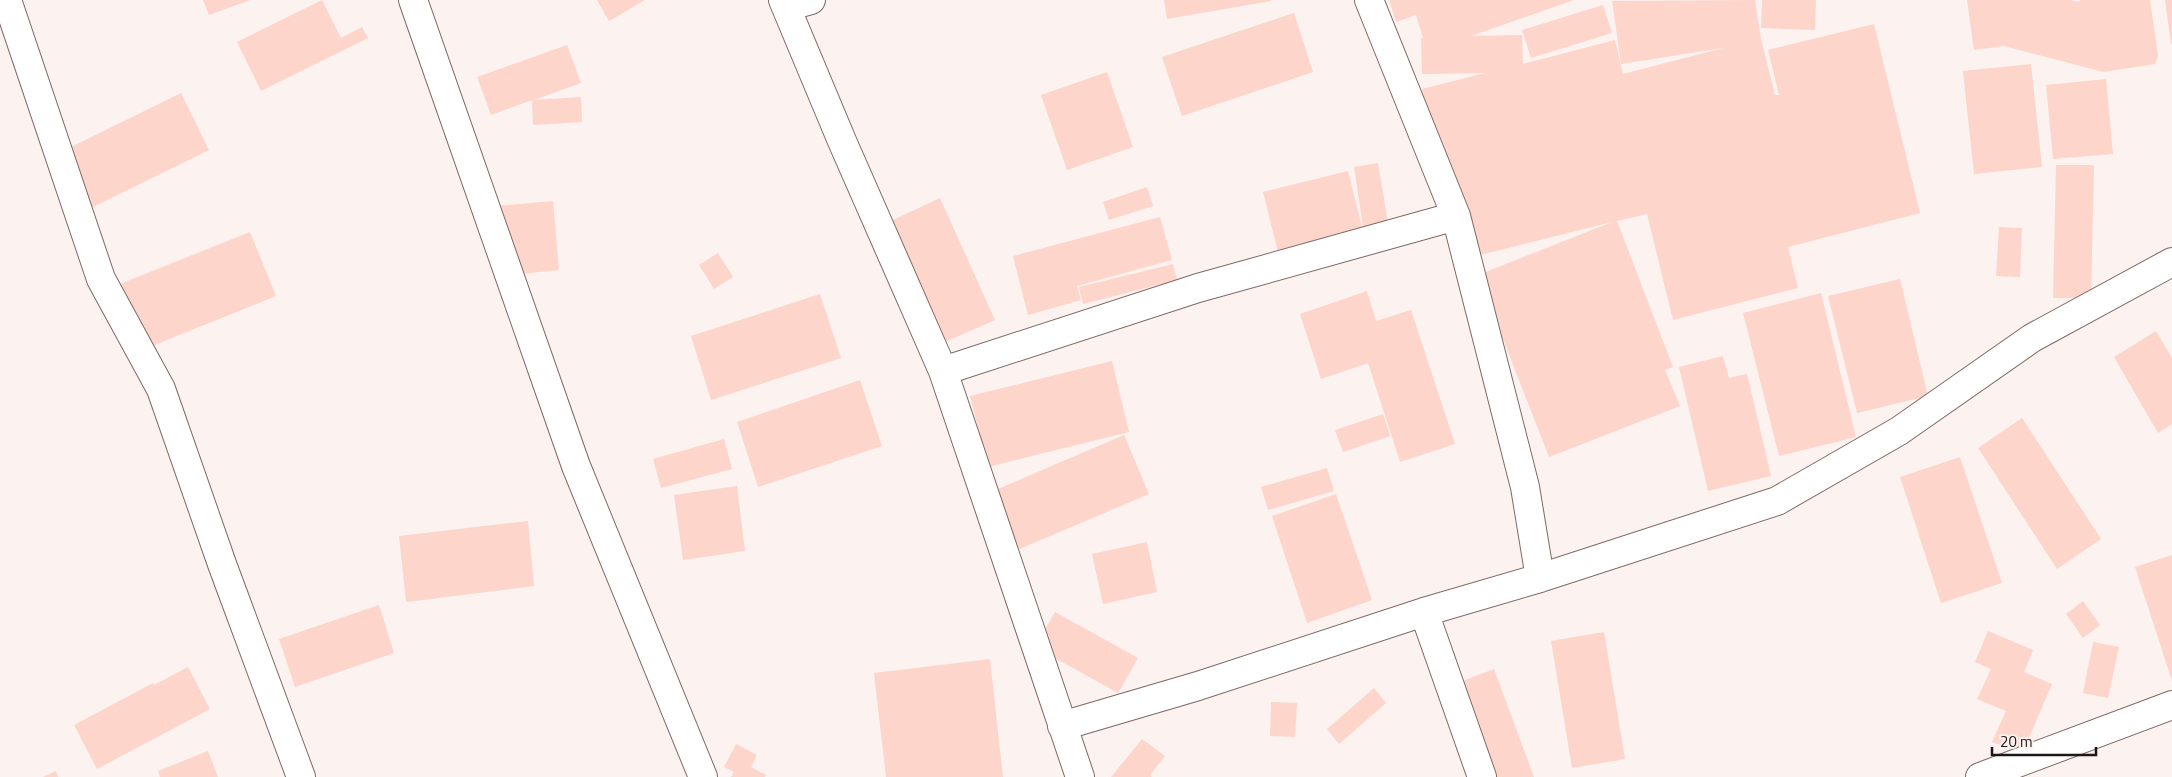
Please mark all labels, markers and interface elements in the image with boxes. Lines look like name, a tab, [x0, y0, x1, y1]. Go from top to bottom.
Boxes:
scale bar	[1992, 724, 2096, 756]
text: 20 m	[2000, 730, 2033, 753]

